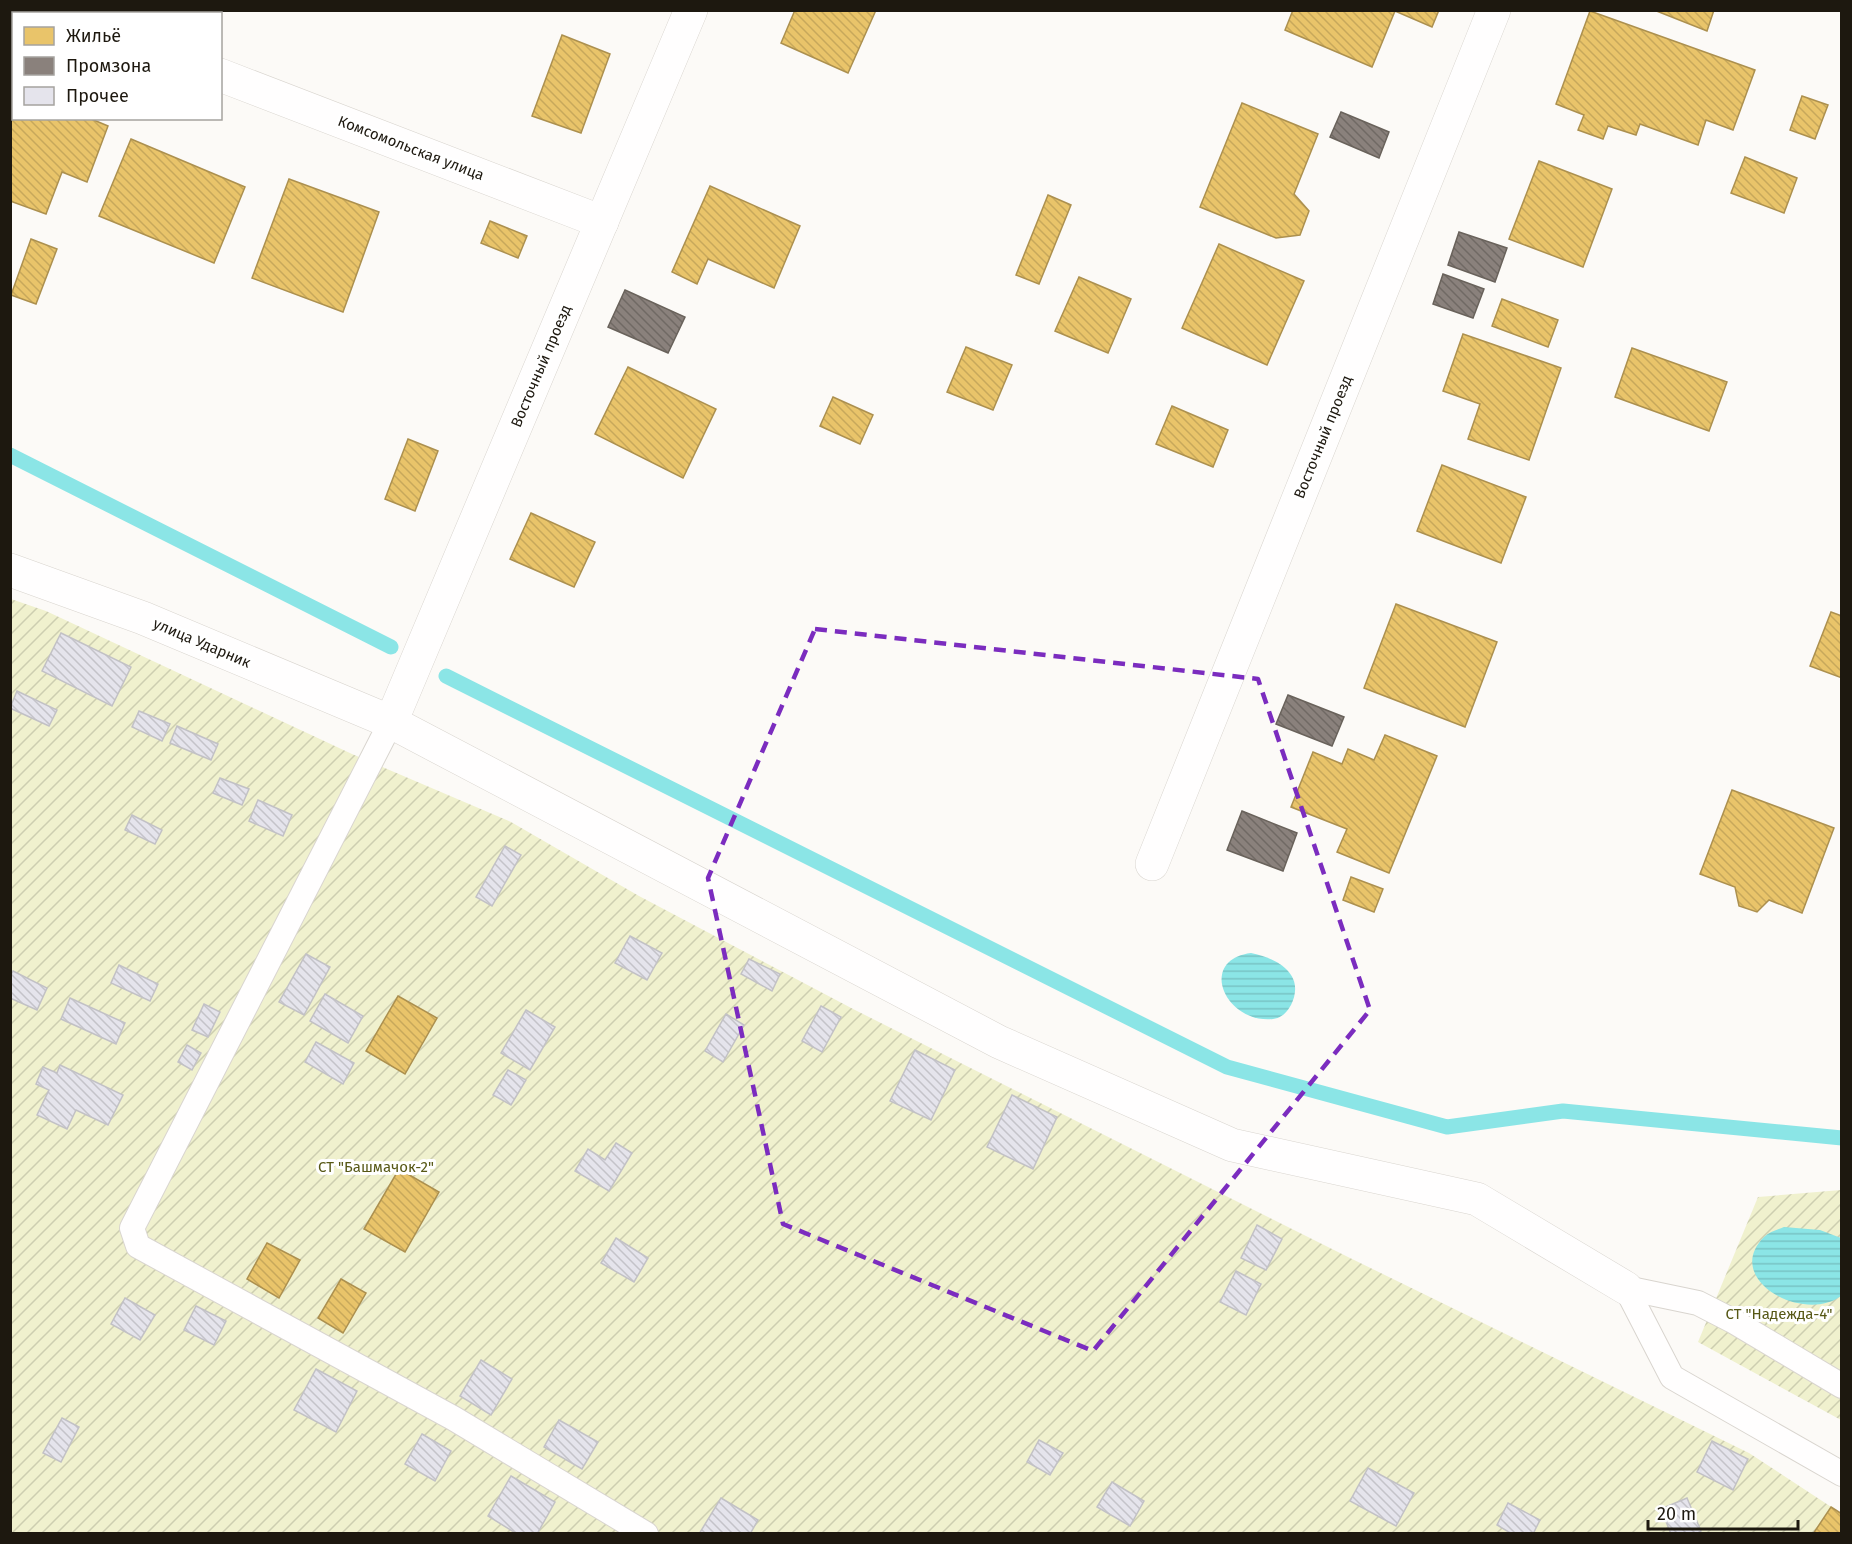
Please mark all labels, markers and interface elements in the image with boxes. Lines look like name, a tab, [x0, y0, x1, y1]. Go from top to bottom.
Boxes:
legend	[12, 12, 222, 120]
text: Жильё	[66, 25, 121, 47]
text: Промзона	[66, 55, 151, 77]
text: Прочее	[66, 85, 129, 107]
street label: Комсомольская улица	[335, 112, 487, 184]
street label: Восточный проезд	[507, 302, 575, 430]
street label: Восточный проезд	[1290, 373, 1356, 501]
street label: улица Ударник	[151, 614, 254, 672]
park label: СТ "Башмачок-2"	[318, 1158, 434, 1176]
park label: СТ "Надежда-4"	[1726, 1305, 1833, 1323]
scale bar	[1648, 1493, 1798, 1531]
text: 20 m	[1657, 1503, 1696, 1525]

